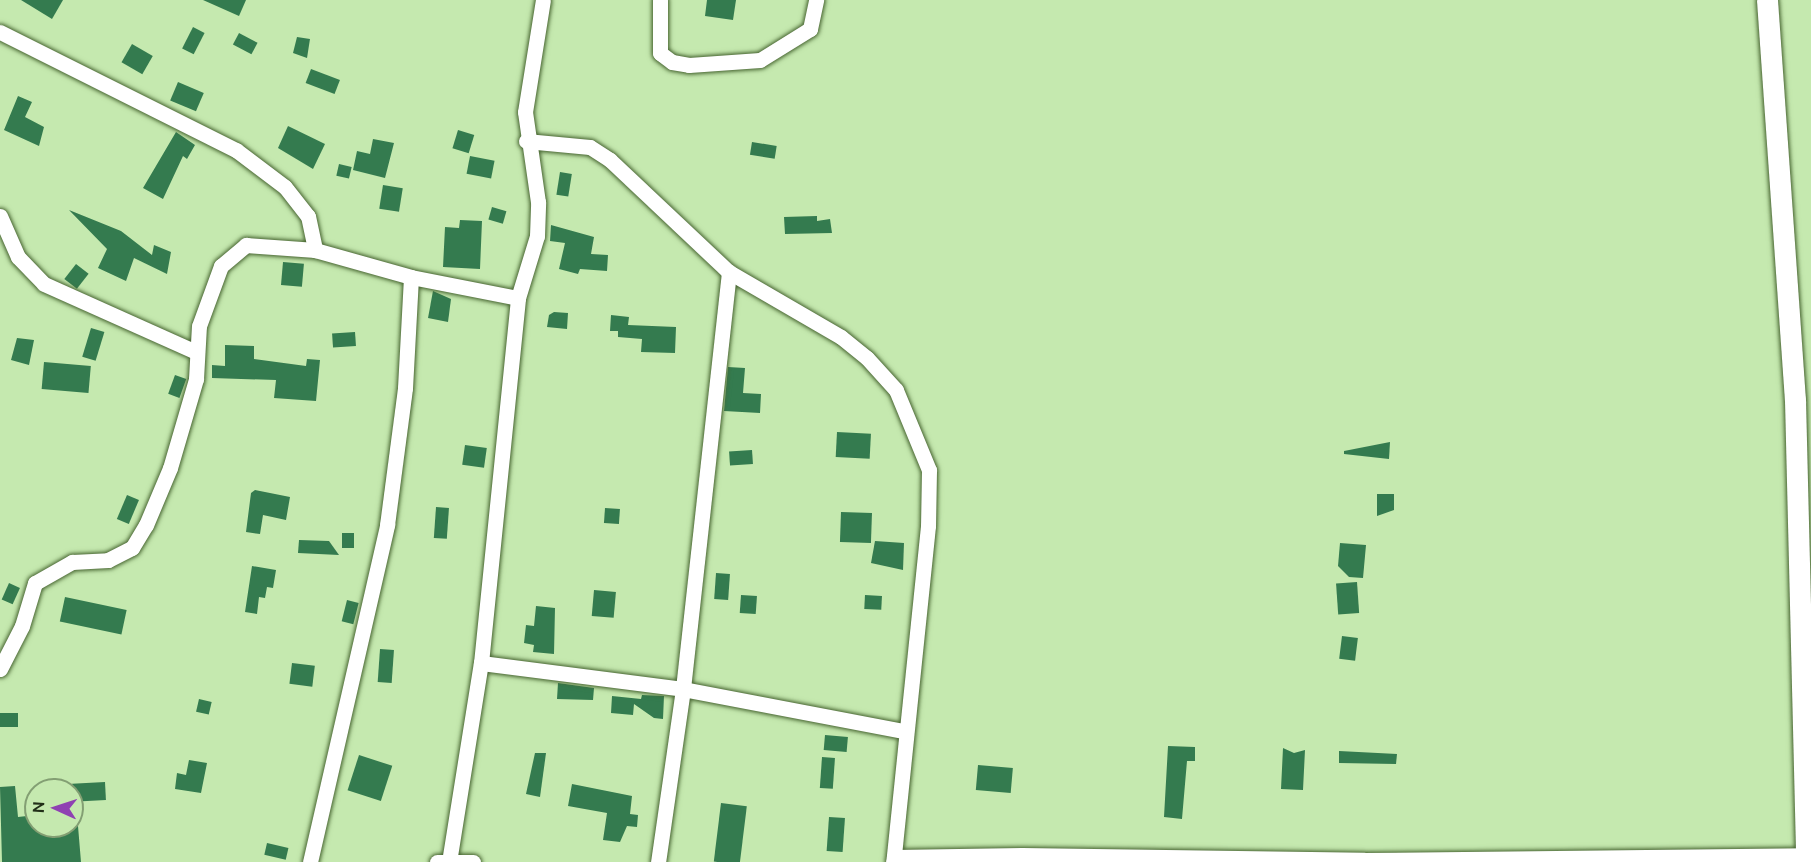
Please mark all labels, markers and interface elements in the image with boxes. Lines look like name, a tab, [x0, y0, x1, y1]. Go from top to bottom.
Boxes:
north arrow	[24, 778, 84, 838]
text: N	[29, 801, 47, 814]

